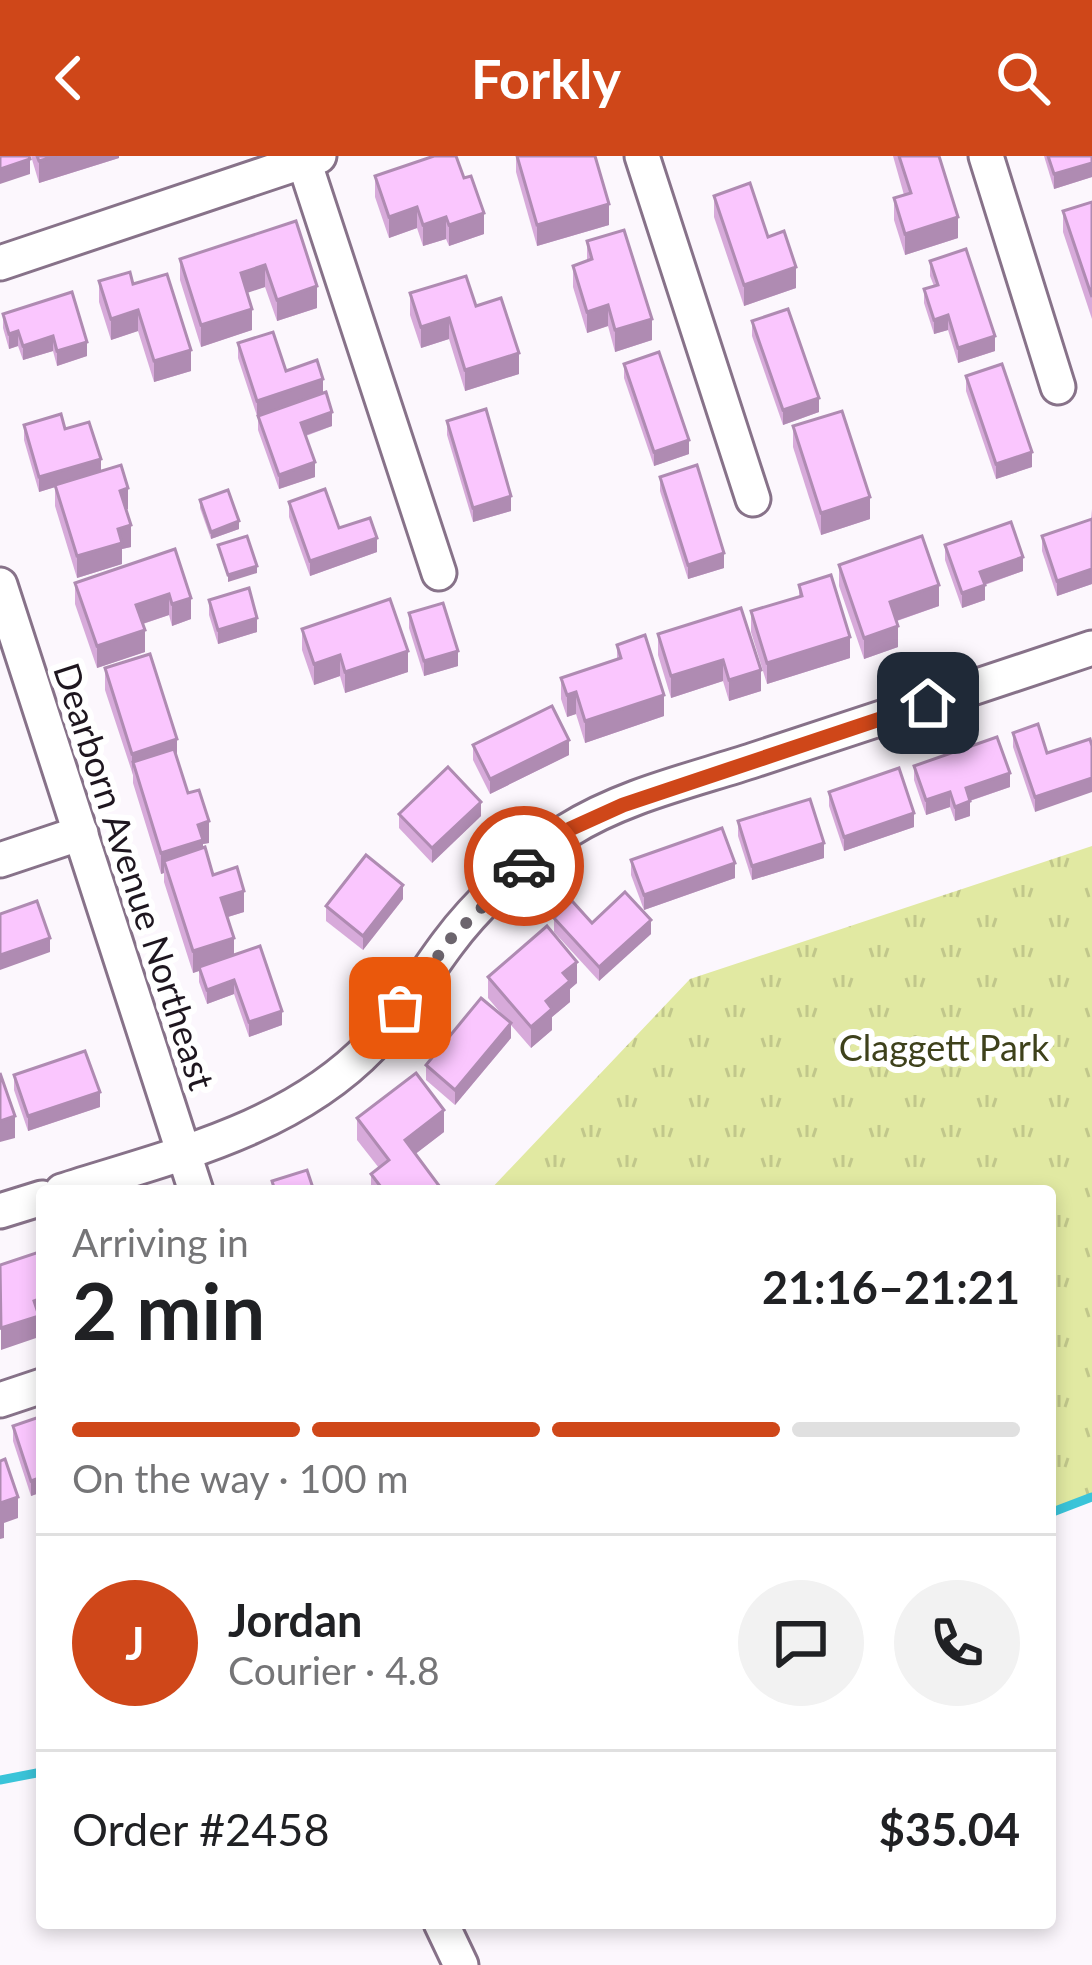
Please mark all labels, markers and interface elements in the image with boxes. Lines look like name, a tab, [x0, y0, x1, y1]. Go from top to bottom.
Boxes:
icon: back	[36, 45, 102, 111]
icon: search	[990, 45, 1056, 111]
text: Forkly	[471, 46, 621, 111]
pin	[877, 652, 979, 754]
street label: Dearborn Avenue Northeast	[45, 657, 225, 1095]
icon: home	[895, 670, 961, 736]
courier	[464, 806, 584, 926]
icon: car	[491, 833, 557, 899]
pin	[349, 957, 451, 1059]
icon: bag	[367, 975, 433, 1041]
park label: Claggett Park	[839, 1025, 1050, 1069]
text: Arriving in	[72, 1219, 249, 1265]
text: 21:16–21:21	[762, 1260, 1020, 1314]
text: 2 min	[72, 1263, 265, 1357]
text: On the way · 100 m	[72, 1455, 409, 1501]
button: chat	[738, 1580, 864, 1706]
button: phone	[894, 1580, 1020, 1706]
text: Jordan	[228, 1593, 362, 1647]
text: J	[125, 1616, 145, 1670]
text: Courier · 4.8	[228, 1647, 440, 1693]
text: Order #2458	[72, 1802, 330, 1856]
text: $35.04	[879, 1802, 1020, 1856]

